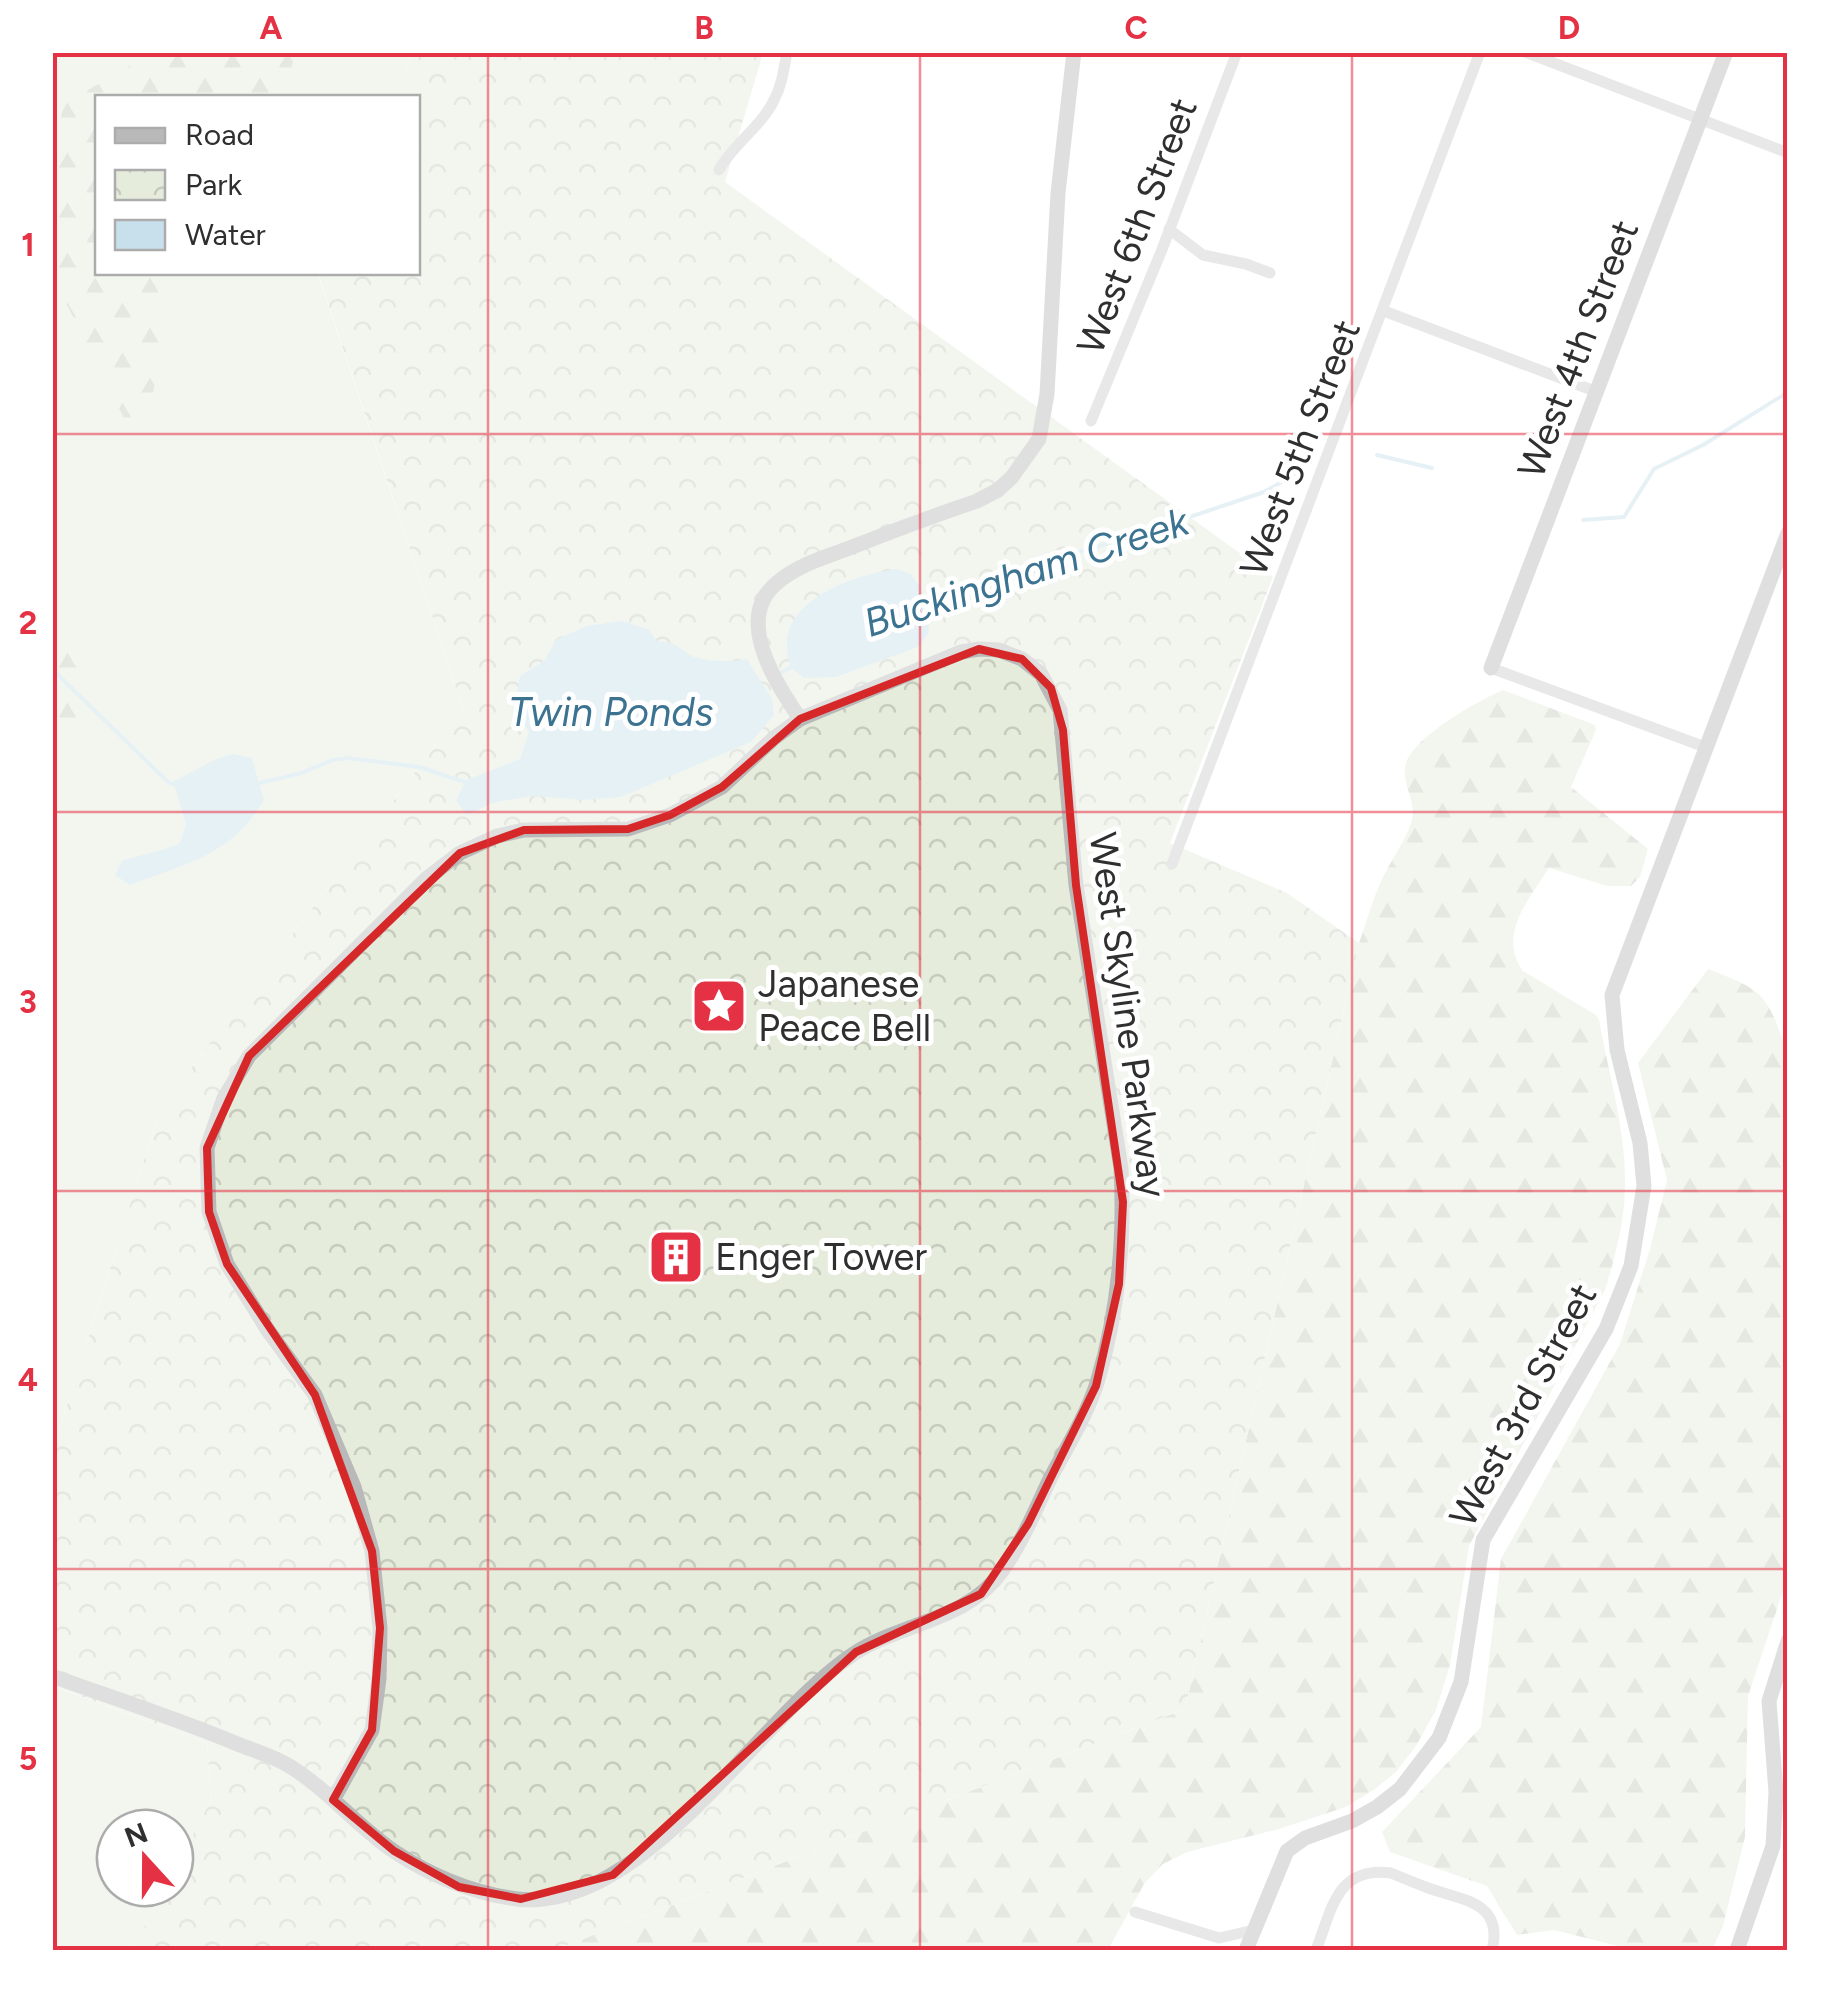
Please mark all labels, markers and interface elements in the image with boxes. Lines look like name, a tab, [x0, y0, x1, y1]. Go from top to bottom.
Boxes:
text: A	[260, 9, 283, 47]
text: B	[694, 9, 714, 47]
text: C	[1124, 9, 1148, 47]
text: D	[1558, 9, 1580, 47]
street label: West 6th Street	[1067, 92, 1207, 360]
legend	[95, 95, 420, 275]
text: Road	[185, 116, 254, 153]
text: Park	[185, 166, 243, 203]
street label: West 4th Street	[1508, 214, 1648, 484]
text: Water	[185, 216, 266, 253]
text: 1	[21, 226, 35, 264]
street label: West 5th Street	[1230, 314, 1370, 582]
water label: Buckingham Creek	[858, 496, 1196, 647]
text: 2	[19, 604, 37, 642]
water label: Twin Ponds	[508, 688, 714, 736]
street label: West Skyline Parkway	[1080, 830, 1176, 1200]
place label: Japanese Peace Bell	[758, 961, 931, 1051]
place icon: Japanese Peace Bell	[689, 976, 749, 1036]
text: 3	[19, 983, 37, 1021]
building icon: Enger Tower	[646, 1227, 706, 1287]
place label: Enger Tower	[715, 1234, 927, 1280]
street label: West 3rd Street	[1440, 1276, 1606, 1534]
text: 4	[18, 1361, 38, 1399]
text: 5	[19, 1740, 37, 1778]
north arrow	[95, 1808, 195, 1908]
text: N	[120, 1815, 152, 1854]

